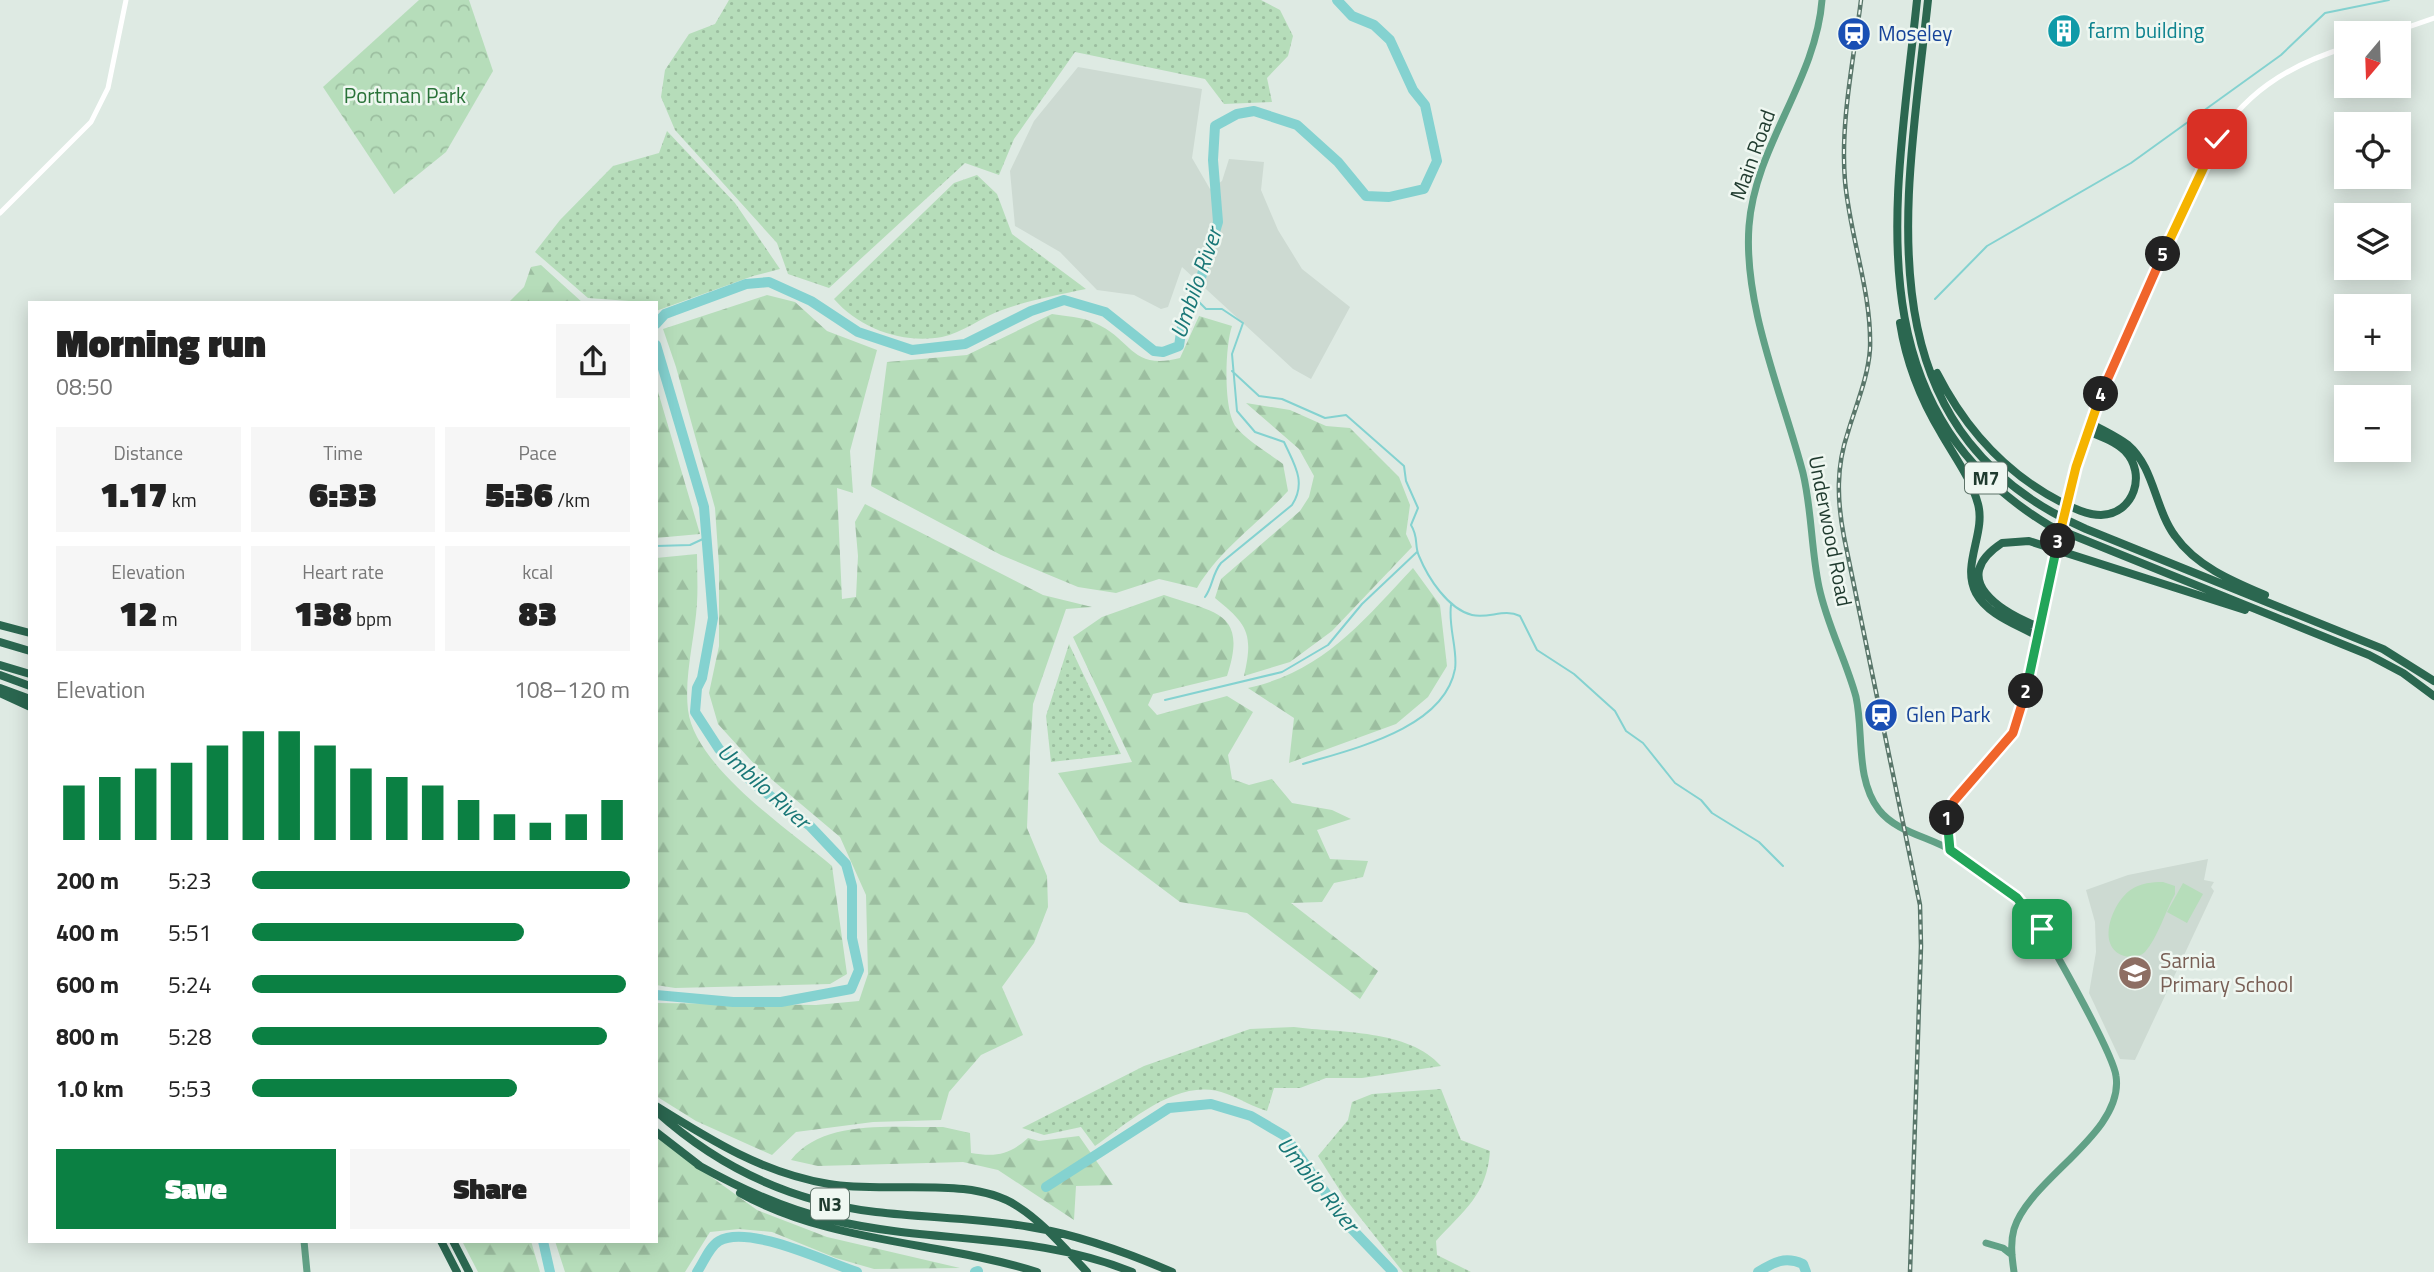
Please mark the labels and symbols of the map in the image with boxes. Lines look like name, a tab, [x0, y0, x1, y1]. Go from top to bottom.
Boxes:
building icon: farm building	[2045, 12, 2083, 50]
place label: farm building	[2088, 14, 2205, 46]
station icon: Moseley	[1835, 15, 1873, 53]
place label: Moseley	[1878, 17, 1952, 49]
north arrow	[2334, 21, 2412, 98]
park label: Portman Park	[344, 79, 466, 111]
street label: Main Road	[1721, 105, 1783, 204]
pin	[2187, 109, 2247, 169]
water label: Umbilo River	[1160, 220, 1232, 343]
pin: 5	[2146, 236, 2180, 272]
pin: 4	[2084, 376, 2118, 412]
street label: Underwood Road	[1801, 453, 1861, 609]
road number: M7	[1965, 463, 2007, 494]
pin: 3	[2040, 524, 2076, 558]
pin: 2	[2008, 674, 2044, 708]
station icon: Glen Park	[1862, 696, 1900, 734]
place label: Glen Park	[1906, 698, 1990, 730]
water label: Umbilo River	[710, 734, 821, 839]
pin: 1	[1930, 800, 1965, 836]
pin	[2012, 899, 2072, 959]
place label: Sarnia Primary School	[2160, 944, 2293, 1000]
school or university icon: Sarnia Primary School	[2116, 954, 2154, 992]
water label: Umbilo River	[1269, 1128, 1370, 1241]
road number: N3	[811, 1188, 849, 1220]

